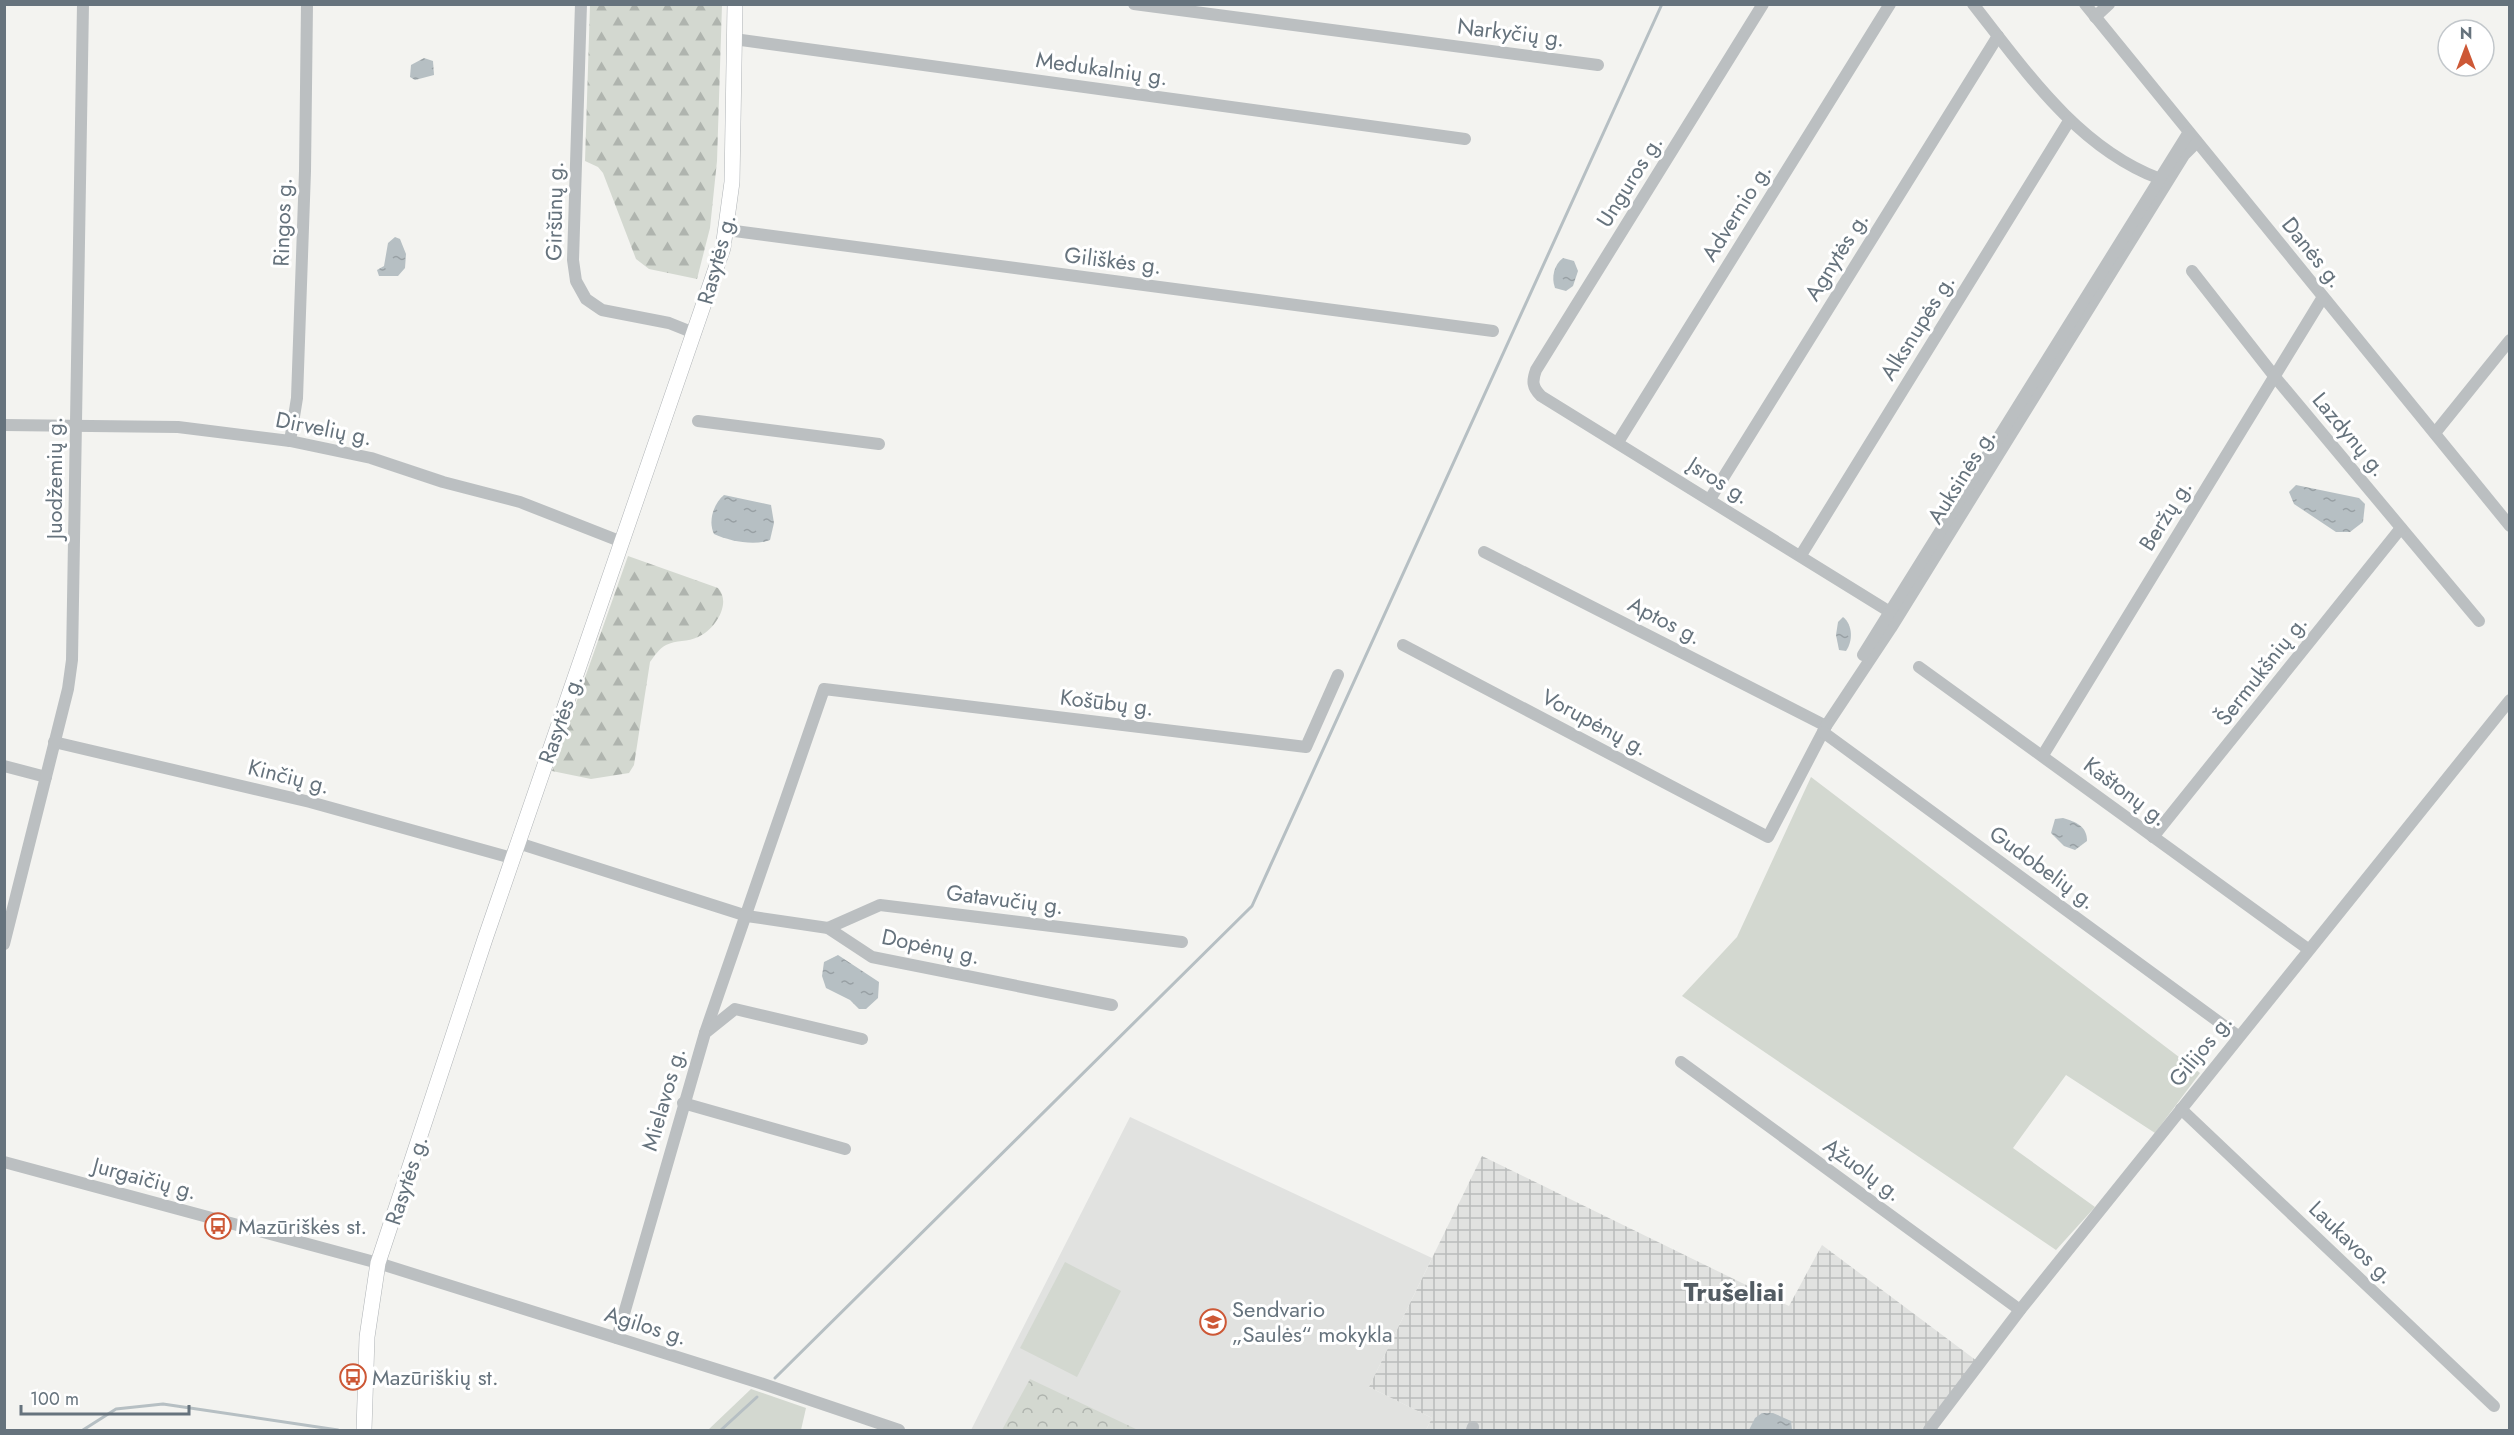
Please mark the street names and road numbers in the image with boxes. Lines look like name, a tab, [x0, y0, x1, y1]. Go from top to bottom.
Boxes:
street label: Narkyčių g.	[1455, 10, 1567, 54]
street label: Medukalnių g.	[1034, 43, 1170, 93]
street label: Unguros g.	[1588, 129, 1670, 233]
street label: Advernio g.	[1693, 157, 1779, 267]
street label: Giršūnų g.	[537, 161, 571, 261]
street label: Ringos g.	[264, 177, 300, 267]
street label: Agnytės g.	[1796, 205, 1876, 307]
street label: Rasytės g.	[689, 210, 743, 308]
street label: Danės g.	[2274, 210, 2352, 294]
street label: Giliškės g.	[1063, 238, 1163, 282]
street label: Alksnupės g.	[1872, 268, 1962, 386]
street label: Lazdynų g.	[2305, 385, 2395, 483]
street label: Dirvelių g.	[273, 403, 375, 453]
street label: Juodžemių g.	[38, 417, 70, 542]
street label: Auksinės g.	[1919, 422, 2003, 530]
street label: Įsros g.	[1681, 448, 1756, 512]
street label: Beržų g.	[2131, 473, 2199, 557]
street label: Aptos g.	[1623, 588, 1707, 652]
street label: Šermukšnių g.	[2208, 608, 2314, 732]
street label: Rasytės g.	[530, 670, 590, 768]
street label: Košūbų g.	[1058, 680, 1156, 724]
street label: Vorupėnų g.	[1536, 681, 1654, 763]
street label: Kaštonų g.	[2077, 749, 2175, 833]
street label: Kinčių g.	[245, 750, 333, 802]
street label: Gudobelių g.	[1983, 817, 2103, 917]
street label: Gatavučių g.	[944, 876, 1066, 922]
street label: Dopėnų g.	[879, 920, 983, 972]
street label: Gilijos g.	[2161, 1007, 2239, 1093]
street label: Mielavos g.	[633, 1043, 693, 1155]
street label: Ąžuolų g.	[1817, 1130, 1909, 1208]
street label: Rasytės g.	[376, 1131, 436, 1229]
street label: Jurgaičių g.	[87, 1148, 201, 1207]
street label: Laukavos g.	[2302, 1193, 2402, 1291]
street label: Agilos g.	[601, 1297, 691, 1353]

